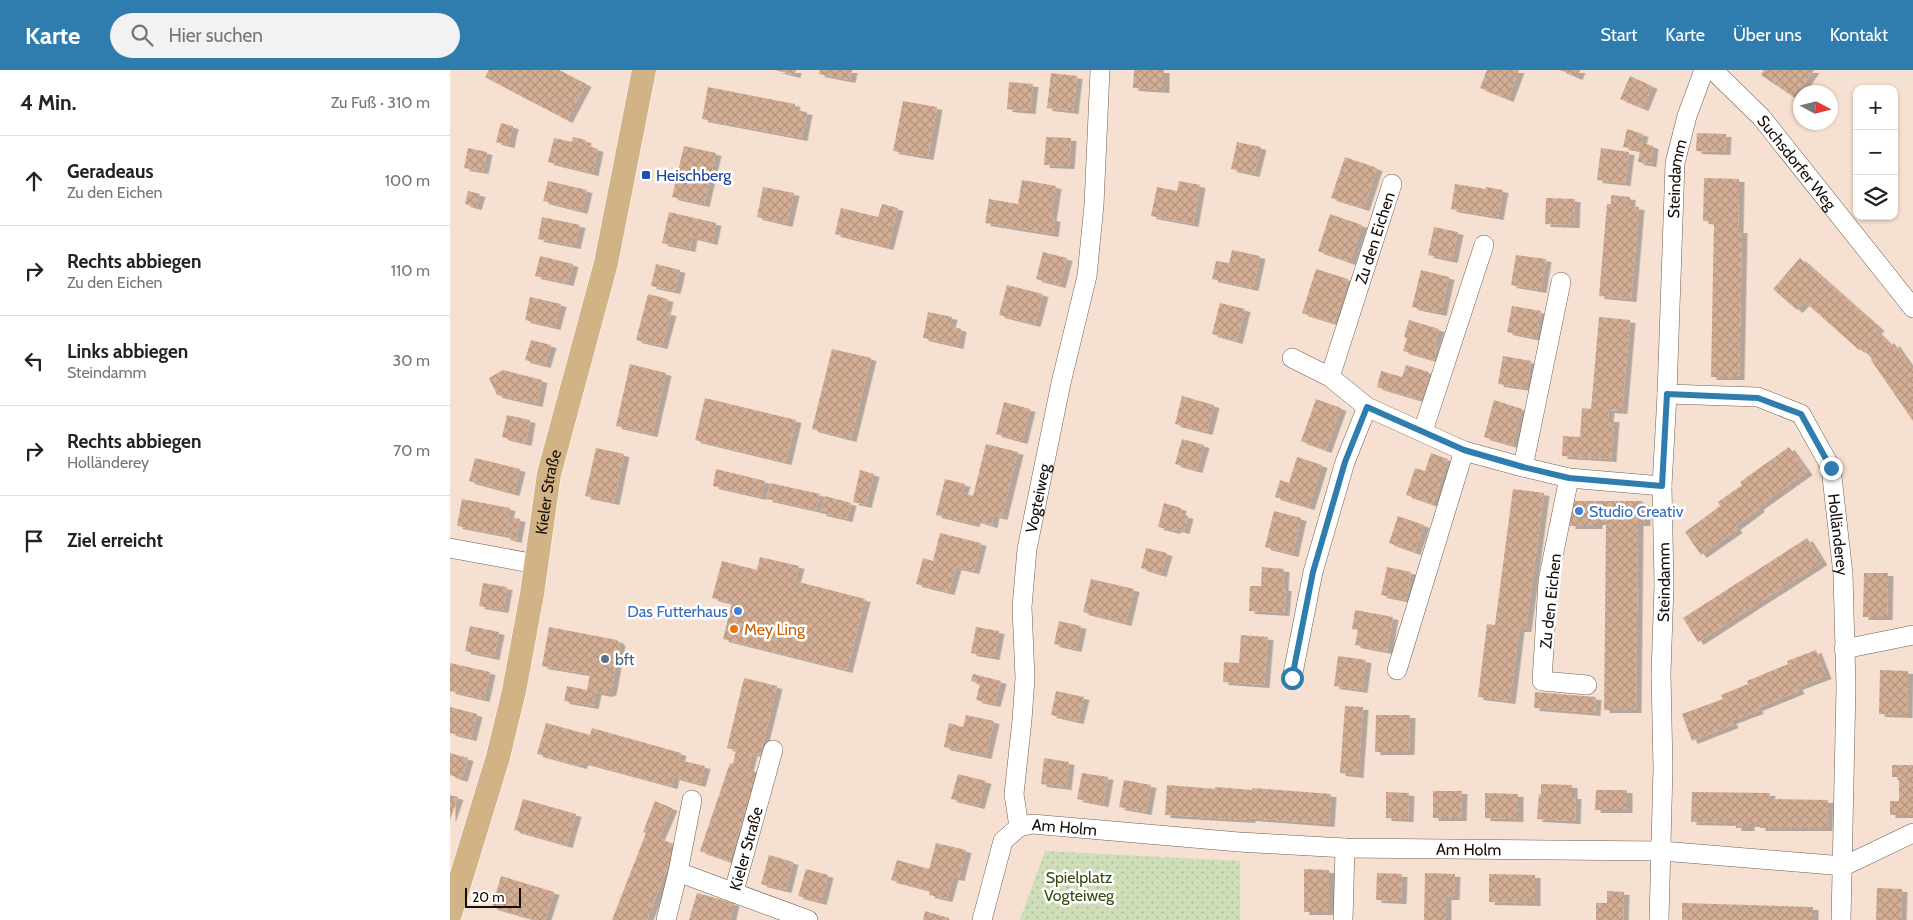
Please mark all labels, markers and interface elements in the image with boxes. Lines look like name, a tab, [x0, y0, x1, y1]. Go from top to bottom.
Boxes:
search box	[110, 13, 460, 58]
text: Karte	[25, 21, 80, 50]
icon: search	[128, 21, 156, 49]
text: Hier suchen	[168, 24, 263, 47]
text: Start	[1601, 24, 1637, 46]
text: Karte	[1665, 24, 1705, 46]
text: Über uns	[1733, 24, 1802, 46]
text: Kontakt	[1830, 24, 1888, 46]
north arrow	[1793, 85, 1838, 130]
map controls	[1853, 85, 1898, 220]
button: +	[1853, 85, 1898, 130]
text: 4 Min.	[20, 90, 76, 115]
text: Zu Fuß · 310 m	[331, 93, 430, 112]
street label: Suchsdorfer Weg	[1753, 111, 1841, 215]
button: −	[1853, 130, 1898, 175]
street label: Steindamm	[1664, 137, 1691, 219]
text: Geradeaus	[67, 160, 153, 183]
place label: Heischberg	[656, 166, 732, 185]
icon: ahead	[20, 167, 48, 195]
marker: Heischberg	[640, 169, 652, 181]
text: 100 m	[385, 171, 430, 190]
button: layers	[1853, 175, 1898, 220]
text: Zu den Eichen	[67, 183, 163, 202]
street label: Zu den Eichen	[1351, 190, 1399, 287]
text: Rechts abbiegen	[67, 250, 201, 273]
icon: right	[20, 257, 48, 285]
text: 110 m	[391, 261, 430, 280]
text: Zu den Eichen	[67, 273, 163, 292]
text: Links abbiegen	[67, 340, 188, 363]
icon: left	[20, 347, 48, 375]
text: 30 m	[393, 351, 430, 370]
text: Steindamm	[67, 363, 147, 382]
text: Rechts abbiegen	[67, 430, 201, 453]
icon: right	[20, 437, 48, 465]
text: 70 m	[393, 441, 430, 460]
street label: Kieler Straße	[532, 447, 565, 536]
text: Holländerey	[67, 453, 149, 472]
route end	[1820, 457, 1843, 480]
street label: Vogteiweg	[1022, 461, 1054, 535]
street label: Holländerey	[1824, 493, 1852, 577]
place label: Studio Creativ	[1589, 502, 1684, 521]
marker: Studio Creativ	[1573, 505, 1585, 517]
icon: arrive	[20, 527, 48, 555]
text: Ziel erreicht	[67, 529, 163, 552]
street label: Steindamm	[1654, 542, 1674, 622]
street label: Zu den Eichen	[1536, 553, 1565, 650]
place label: Das Futterhaus	[627, 602, 728, 621]
marker: Das Futterhaus	[732, 605, 744, 617]
place label: Mey Ling	[744, 620, 806, 639]
marker: Mey Ling	[728, 623, 740, 635]
place label: bft	[615, 650, 635, 669]
marker: bft	[599, 653, 611, 665]
route start	[1281, 667, 1304, 690]
street label: Kieler Straße	[726, 805, 767, 893]
street label: Am Holm	[1031, 815, 1098, 840]
street label: Am Holm	[1436, 840, 1501, 859]
park label: Spielplatz Vogteiweg	[1044, 868, 1115, 905]
scale bar	[465, 885, 521, 908]
text: 20 m	[472, 888, 505, 906]

